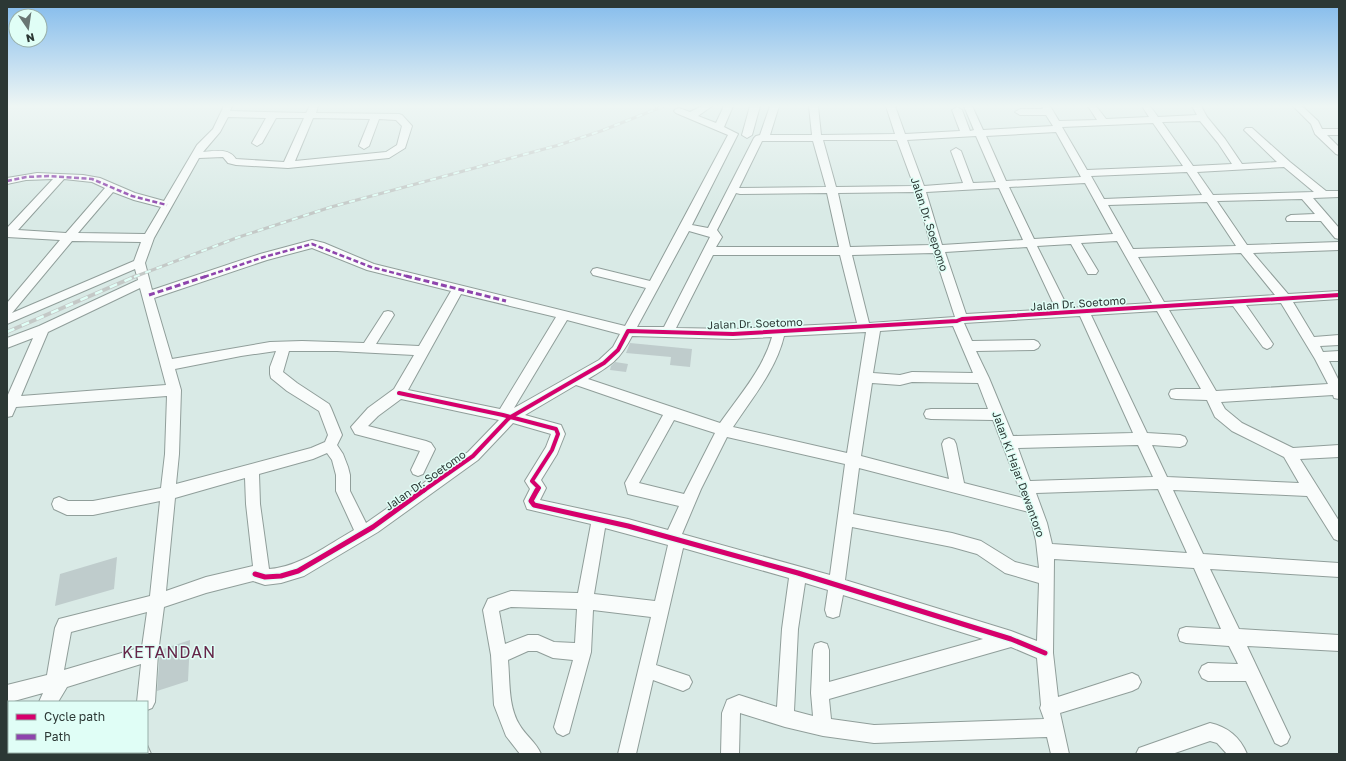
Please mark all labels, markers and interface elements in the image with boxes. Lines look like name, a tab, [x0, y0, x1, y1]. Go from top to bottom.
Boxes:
north arrow	[8, 8, 48, 48]
text: N	[25, 31, 36, 46]
street label: Jalan Dr. Soepomo	[909, 175, 951, 273]
street label: Jalan Dr. Soetomo	[1030, 293, 1127, 313]
street label: Jalan Dr. Soetomo	[707, 315, 803, 331]
street label: Jalan Ki Hajar Dewantoro	[990, 409, 1048, 539]
street label: Jalan Dr. Soetomo	[382, 447, 468, 513]
district label: KETANDAN	[122, 642, 216, 662]
legend	[8, 701, 148, 753]
text: Cycle path	[44, 709, 105, 724]
text: Path	[44, 729, 71, 744]

